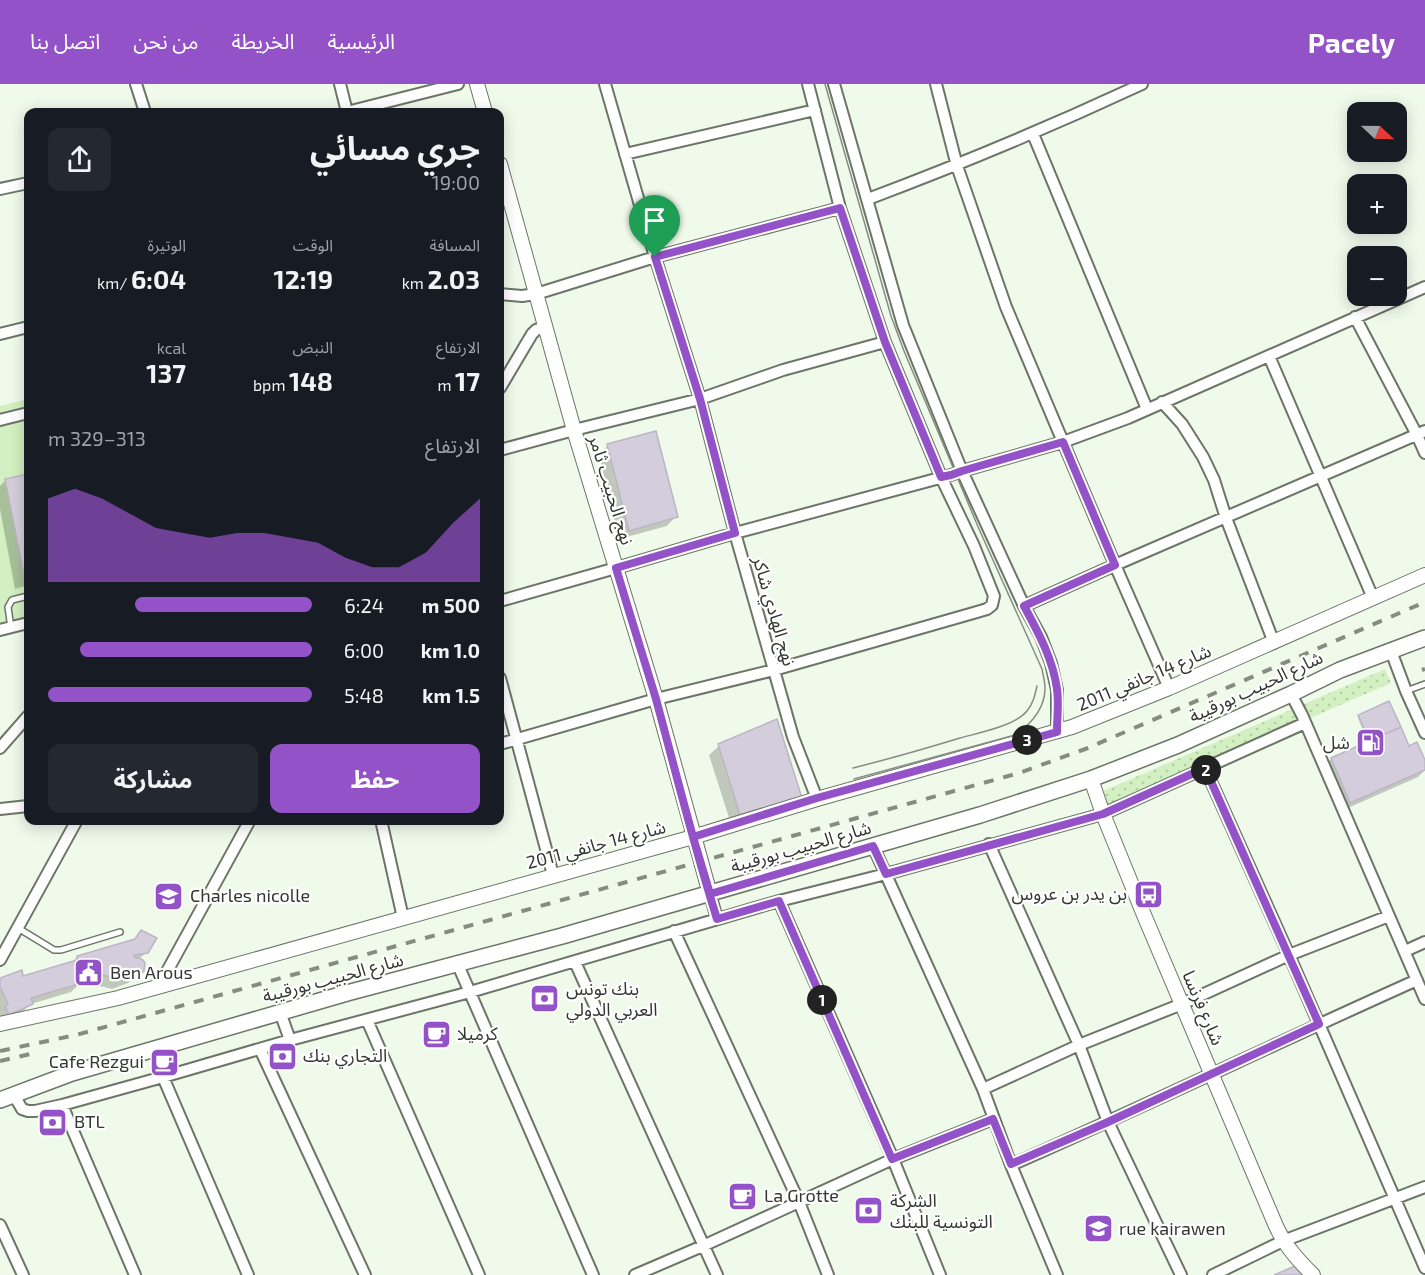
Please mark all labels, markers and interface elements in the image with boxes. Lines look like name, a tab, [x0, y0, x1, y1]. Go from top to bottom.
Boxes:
text: Pacely	[1308, 25, 1395, 59]
text: اتصل بنا	[30, 28, 100, 53]
text: من نحن	[133, 28, 199, 53]
text: الخريطة	[232, 28, 295, 53]
text: الرئيسية	[328, 28, 395, 53]
north arrow	[1347, 102, 1407, 162]
map controls	[1347, 102, 1407, 306]
text: جري مسائي	[310, 127, 480, 167]
button: share	[48, 128, 111, 191]
text: 19:00	[432, 170, 480, 194]
button: +	[1347, 174, 1407, 234]
pin	[629, 195, 680, 257]
icon: arrive	[638, 204, 671, 237]
text: الوتيرة	[148, 235, 186, 254]
text: الوقت	[293, 235, 333, 254]
text: المسافة	[430, 235, 480, 254]
button: −	[1347, 246, 1407, 306]
text: 6:04	[131, 263, 186, 294]
text: 12:19	[273, 263, 333, 294]
text: 2.03	[427, 263, 480, 294]
text: /km	[97, 273, 131, 292]
text: km	[402, 273, 427, 292]
text: النبض	[292, 337, 333, 356]
text: الارتفاع	[436, 337, 480, 356]
text: kcal	[157, 338, 186, 357]
text: 137	[146, 357, 186, 388]
text: 148	[289, 365, 333, 396]
text: 17	[455, 365, 480, 396]
text: bpm	[253, 375, 289, 394]
text: m	[437, 375, 455, 394]
text: 313–329 m	[48, 426, 146, 450]
street label: نهج الحبيب ثامر	[582, 431, 639, 548]
text: الارتفاع	[425, 433, 480, 457]
street label: نهج الهادي شاكر	[745, 552, 801, 669]
text: 6:24	[344, 593, 384, 617]
text: 500 m	[422, 593, 480, 617]
text: 6:00	[344, 638, 384, 662]
text: 1.0 km	[421, 638, 480, 662]
street label: شارع 14 جانفي 2011	[1073, 639, 1216, 719]
street label: شارع الحبيب بورقيبة	[1185, 645, 1328, 730]
text: 5:48	[344, 683, 384, 707]
text: 1.5 km	[422, 683, 480, 707]
pin: 3	[1012, 725, 1042, 755]
fuel station icon: شل	[1355, 727, 1387, 759]
text: 3	[1022, 730, 1032, 749]
place label: شل	[1323, 731, 1350, 754]
button: مشاركة	[48, 744, 258, 813]
button: حفظ	[270, 744, 480, 813]
pin: 2	[1191, 755, 1221, 785]
text: 2	[1201, 760, 1211, 779]
street label: شارع 14 جانفي 2011	[524, 815, 669, 877]
street label: شارع الحبيب بورقيبة	[728, 815, 875, 880]
bus stop icon: بن يدر بن عروس	[1132, 878, 1164, 910]
school or university icon: Charles nicolle	[153, 880, 185, 912]
place label: بن يدر بن عروس	[1011, 882, 1127, 905]
place label: Charles nicolle	[190, 884, 310, 906]
street label: شارع الحبيب بورقيبة	[260, 948, 407, 1010]
public building icon: Ben Arous	[73, 957, 105, 989]
place label: Ben Arous	[110, 961, 193, 983]
street label: شارع فرنسا	[1175, 967, 1230, 1050]
place label: بنك تونس العربي الدولي	[566, 977, 658, 1023]
bank icon: بنك تونس العربي الدولي	[529, 983, 561, 1015]
pin: 1	[807, 985, 837, 1015]
text: 1	[819, 990, 825, 1009]
cafe icon: كرميلا	[420, 1018, 452, 1050]
place label: كرميلا	[457, 1022, 498, 1045]
bank icon: التجاري بنك	[266, 1040, 298, 1072]
place label: التجاري بنك	[303, 1044, 387, 1069]
cafe icon: Cafe Rezgui	[149, 1046, 181, 1078]
place label: Cafe Rezgui	[49, 1050, 144, 1072]
bank icon: BTL	[37, 1106, 69, 1138]
place label: BTL	[74, 1110, 105, 1132]
cafe icon: La Grotte	[727, 1180, 759, 1212]
place label: La Grotte	[764, 1184, 839, 1206]
place label: الشركة التونسية للبنك	[890, 1189, 993, 1233]
bank icon: الشركة التونسية للبنك	[853, 1195, 885, 1227]
school or university icon: rue kairawen	[1082, 1213, 1114, 1245]
place label: rue kairawen	[1119, 1217, 1226, 1239]

